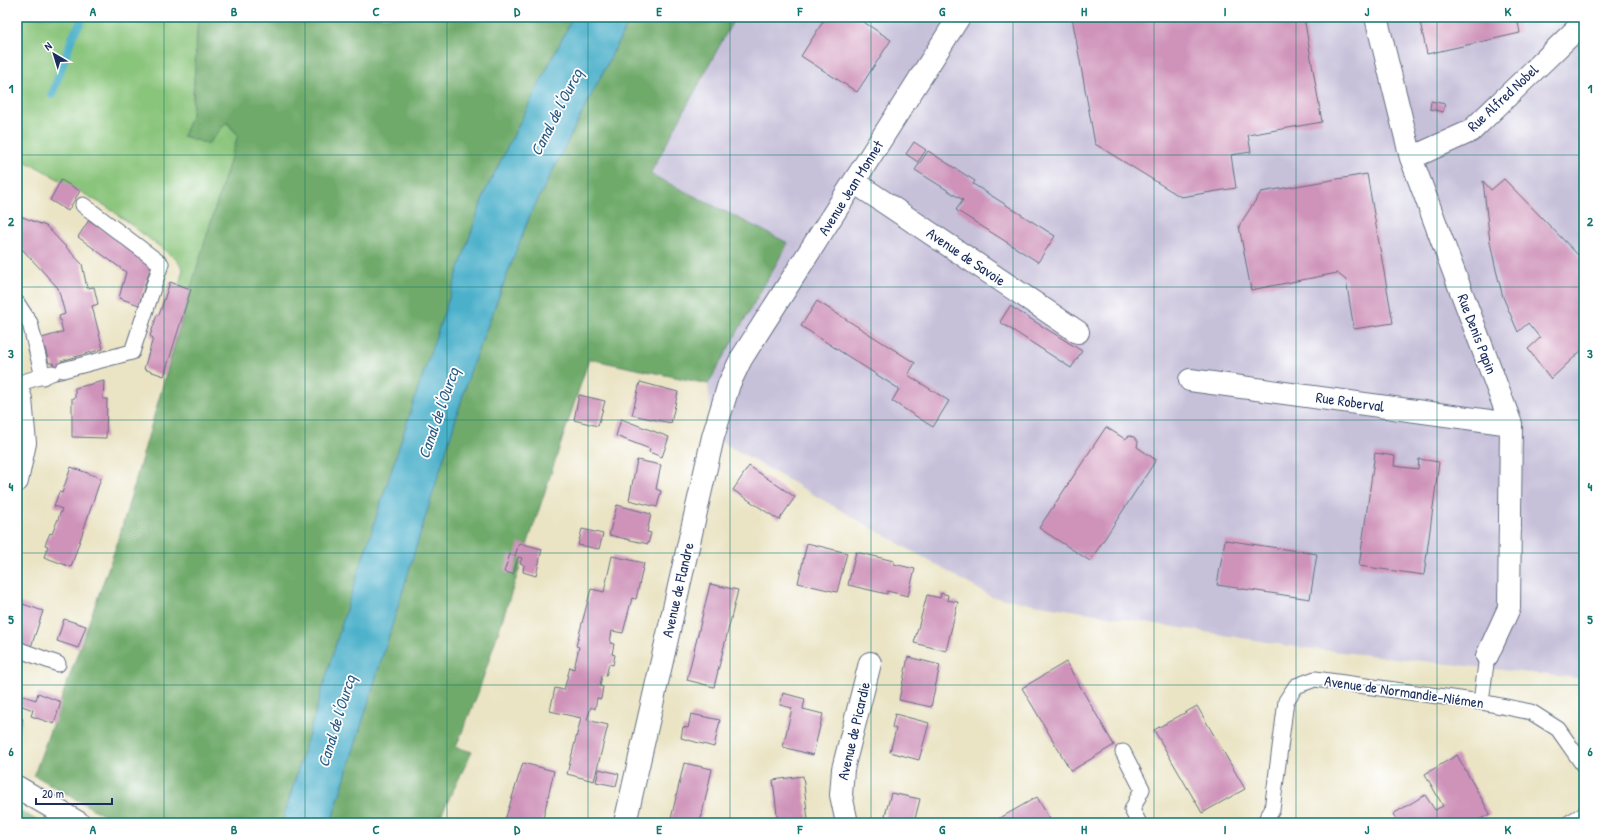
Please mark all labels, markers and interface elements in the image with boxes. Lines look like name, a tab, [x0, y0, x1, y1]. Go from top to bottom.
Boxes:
text: A	[90, 2, 97, 20]
text: B	[231, 2, 238, 20]
text: C	[372, 2, 380, 20]
text: D	[514, 2, 521, 20]
text: E	[656, 2, 662, 20]
text: F	[797, 2, 804, 20]
text: G	[939, 2, 946, 20]
text: H	[1081, 2, 1087, 20]
text: I	[1223, 2, 1227, 20]
text: J	[1365, 2, 1370, 20]
text: K	[1505, 2, 1512, 20]
north arrow	[34, 34, 74, 74]
text: N	[41, 39, 55, 53]
street label: Rue Alfred Nobel	[1463, 59, 1543, 136]
water label: Canal de l'Ourcq	[525, 64, 588, 159]
text: 1	[9, 79, 14, 97]
text: 1	[1588, 79, 1593, 97]
street label: Avenue Jean Monnet	[813, 135, 889, 239]
text: 2	[8, 212, 15, 230]
text: 2	[1587, 212, 1594, 230]
street label: Avenue de Savoie	[923, 222, 1010, 291]
street label: Rue Denis Papin	[1453, 291, 1502, 377]
text: 3	[8, 344, 14, 362]
text: 3	[1587, 344, 1593, 362]
water label: Canal de l'Ourcq	[412, 364, 464, 461]
street label: Rue Roberval	[1314, 386, 1386, 417]
text: 4	[9, 477, 14, 495]
text: 4	[1588, 477, 1593, 495]
street label: Avenue de Flandre	[656, 540, 699, 639]
text: 5	[8, 610, 14, 628]
text: 5	[1587, 610, 1593, 628]
street label: Avenue de Normandie-Niémen	[1323, 670, 1485, 713]
water label: Canal de l'Ourcq	[312, 672, 361, 770]
street label: Avenue de Picardie	[832, 680, 875, 782]
text: 6	[8, 742, 14, 760]
text: 6	[1587, 742, 1593, 760]
scale bar	[36, 780, 112, 806]
text: 20 m	[42, 785, 64, 802]
text: A	[90, 820, 97, 838]
text: B	[231, 820, 238, 838]
text: C	[372, 820, 380, 838]
text: D	[514, 820, 521, 838]
text: E	[656, 820, 662, 838]
text: F	[797, 820, 804, 838]
text: G	[939, 820, 946, 838]
text: H	[1081, 820, 1087, 838]
text: I	[1223, 820, 1227, 838]
text: J	[1365, 820, 1370, 838]
text: K	[1505, 820, 1512, 838]

